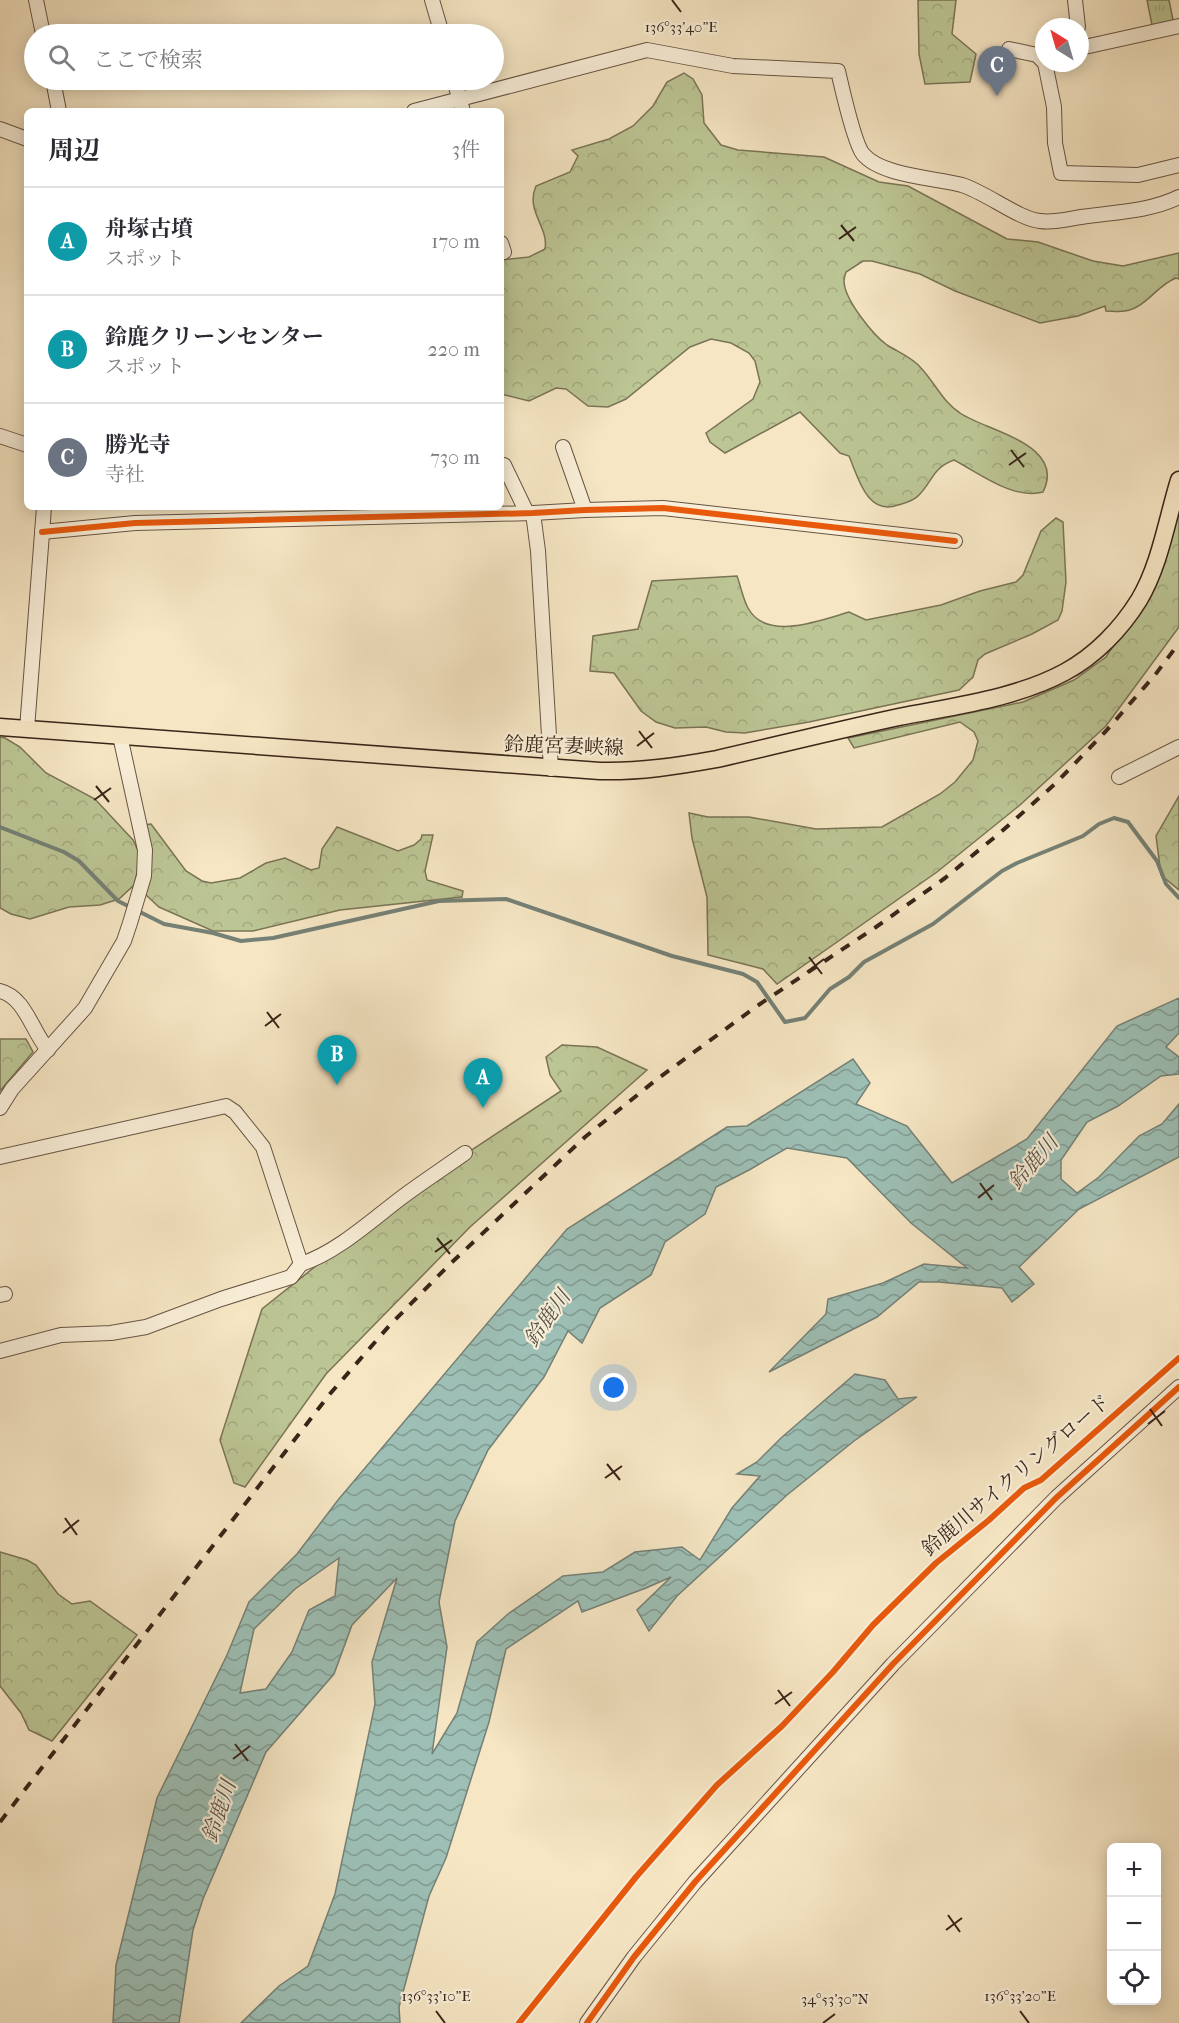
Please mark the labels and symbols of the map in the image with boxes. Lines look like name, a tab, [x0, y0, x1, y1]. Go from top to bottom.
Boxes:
text: 136°33'40"E	[645, 18, 717, 36]
north arrow	[1035, 18, 1089, 72]
pin: C	[978, 46, 1016, 96]
street label: 鈴鹿宮妻峡線	[504, 732, 624, 760]
pin: B	[318, 1036, 356, 1085]
pin: A	[464, 1058, 502, 1108]
water label: 鈴鹿川	[1003, 1129, 1064, 1194]
water label: 鈴鹿川	[519, 1284, 576, 1351]
your location	[599, 1373, 628, 1402]
street label: 鈴鹿川サイクリングロード	[918, 1390, 1114, 1560]
water label: 鈴鹿川	[197, 1775, 241, 1845]
text: 136°33'10"E	[401, 1987, 471, 2005]
text: 136°33'20"E	[984, 1987, 1056, 2005]
text: 34°53'30"N	[801, 1990, 870, 2008]

